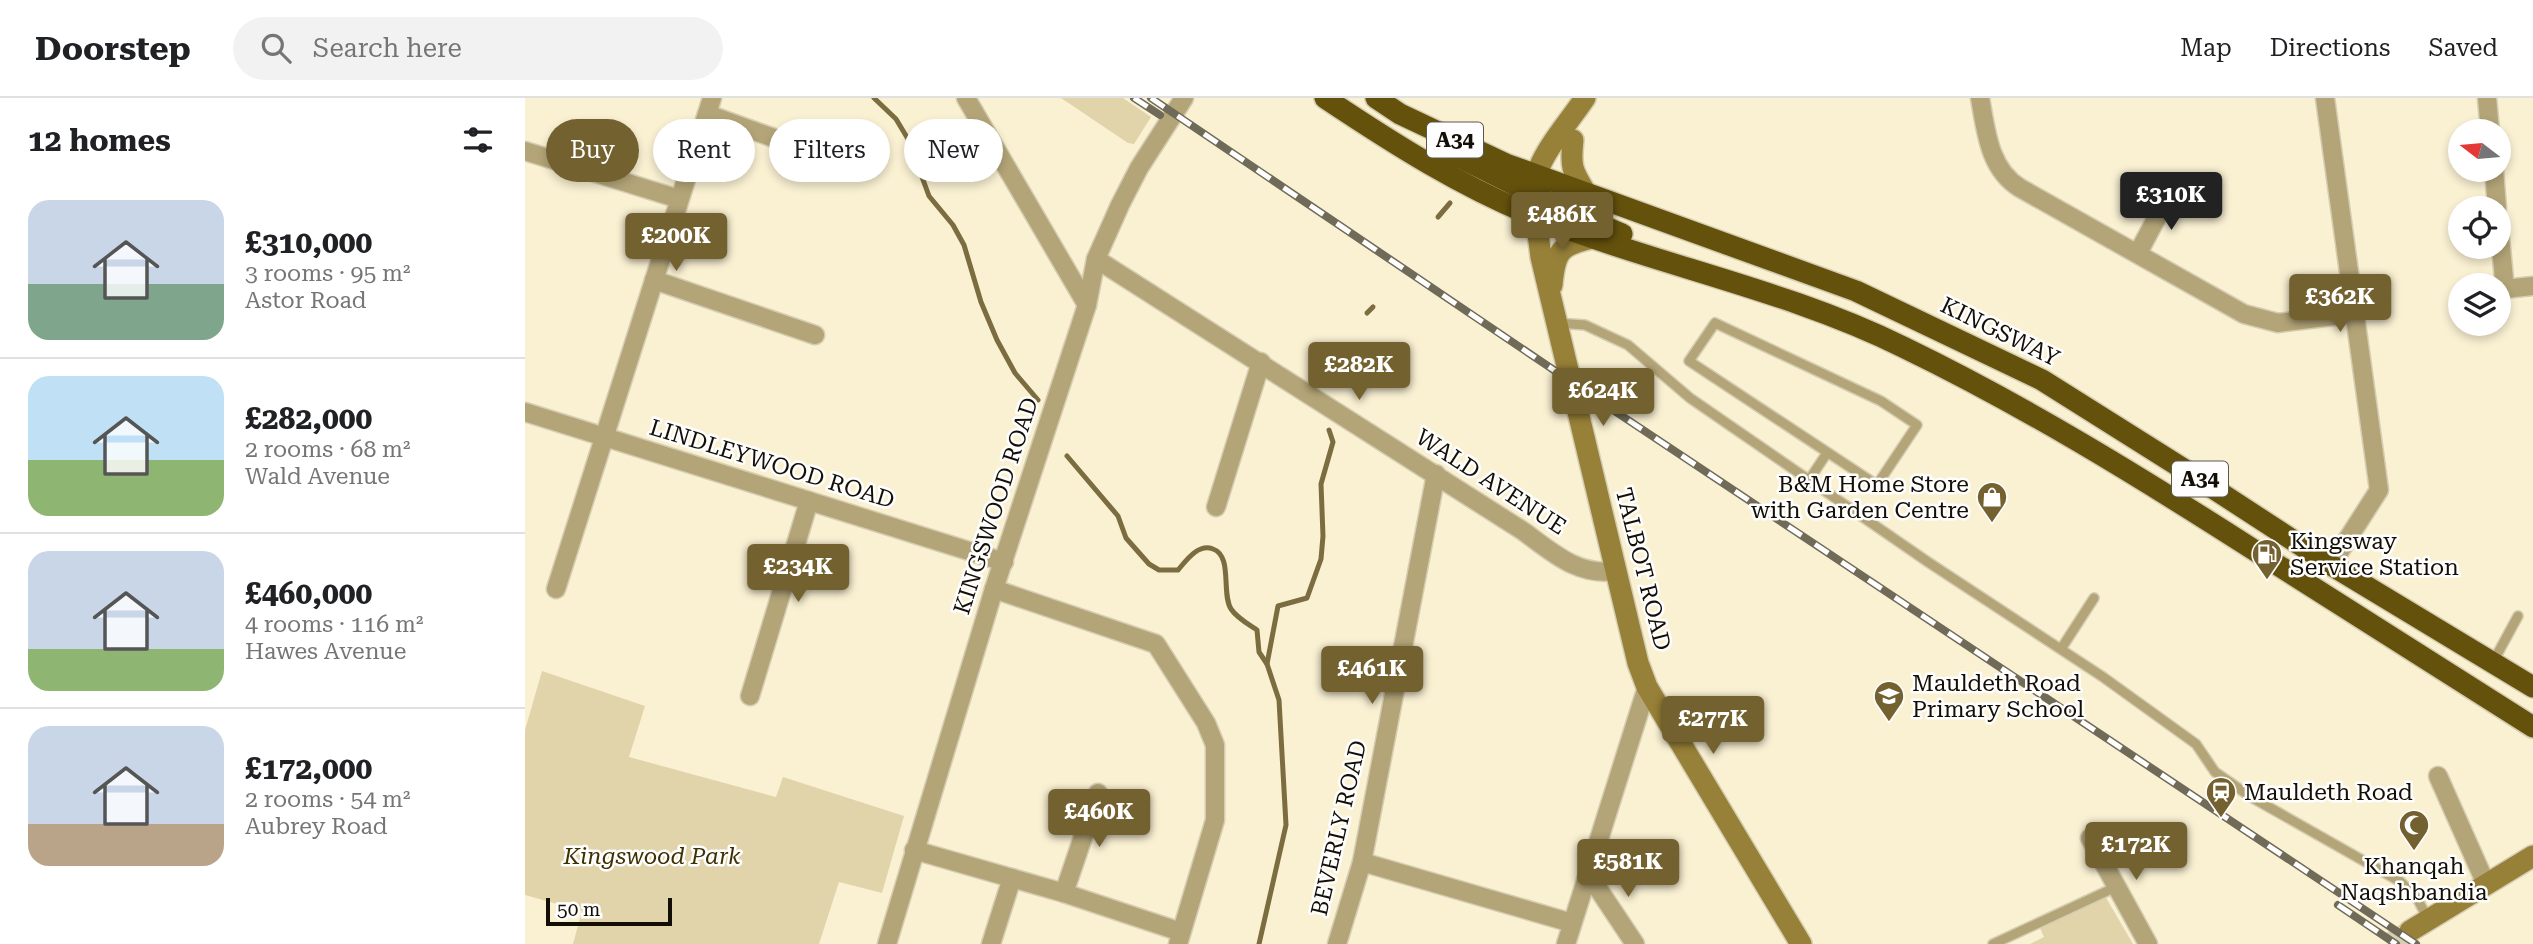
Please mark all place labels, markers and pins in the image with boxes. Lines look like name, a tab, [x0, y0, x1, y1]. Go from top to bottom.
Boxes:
pin: £310K	[2122, 172, 2220, 232]
pin: £486K	[1513, 192, 1611, 252]
pin: £200K	[627, 214, 725, 273]
pin: £362K	[2291, 274, 2389, 334]
pin: £282K	[1310, 342, 1408, 402]
pin: £624K	[1554, 368, 1652, 428]
place label: B&M Home Store with Garden Centre	[1751, 471, 1969, 524]
shop icon: B&M Home Store with Garden Centre	[1975, 480, 2009, 524]
place label: Kingsway Service Station	[2290, 528, 2459, 581]
fuel station icon: Kingsway Service Station	[2250, 537, 2284, 581]
pin: £234K	[749, 545, 847, 604]
pin: £461K	[1323, 646, 1421, 706]
place label: Mauldeth Road Primary School	[1912, 670, 2084, 723]
school or university icon: Mauldeth Road Primary School	[1872, 679, 1906, 723]
pin: £277K	[1664, 696, 1762, 756]
station icon: Mauldeth Road	[2204, 775, 2238, 819]
place label: Mauldeth Road	[2244, 779, 2413, 806]
pin: £460K	[1050, 790, 1148, 849]
mosque icon: Khanqah Naqshbandia	[2397, 808, 2431, 852]
pin: £172K	[2087, 822, 2185, 882]
pin: £581K	[1579, 840, 1677, 899]
place label: Khanqah Naqshbandia	[2341, 853, 2488, 906]

